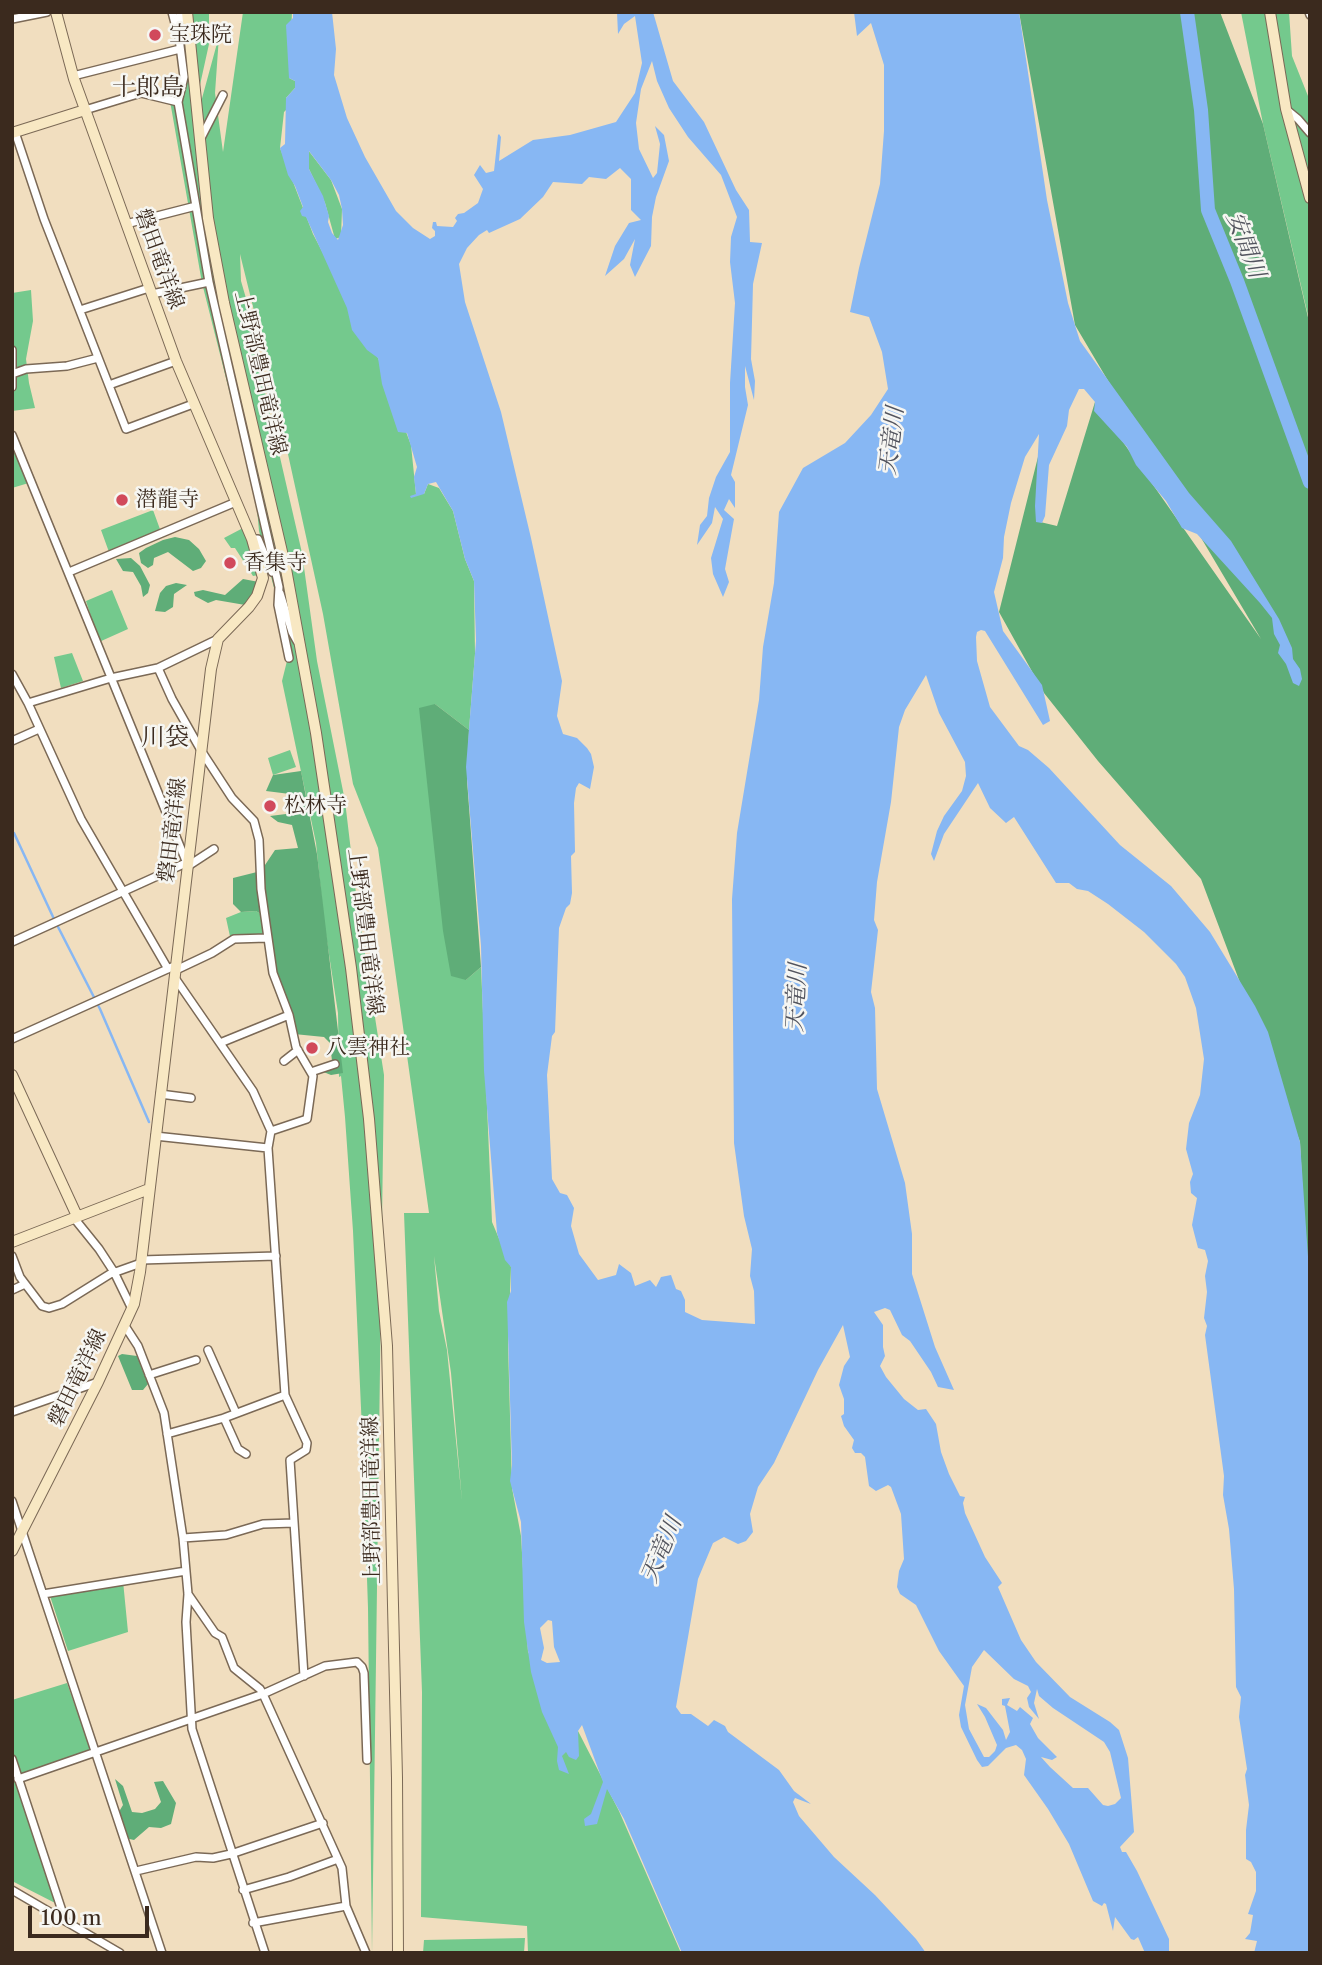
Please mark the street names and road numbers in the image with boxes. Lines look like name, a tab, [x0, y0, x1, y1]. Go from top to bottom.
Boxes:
street label: 磐田竜洋線	[129, 205, 189, 313]
street label: 上野部豊田竜洋線	[229, 288, 291, 458]
street label: 磐田竜洋線	[154, 776, 192, 884]
street label: 上野部豊田竜洋線	[342, 847, 388, 1017]
street label: 磐田竜洋線	[44, 1325, 112, 1431]
street label: 上野部豊田竜洋線	[358, 1416, 386, 1584]

